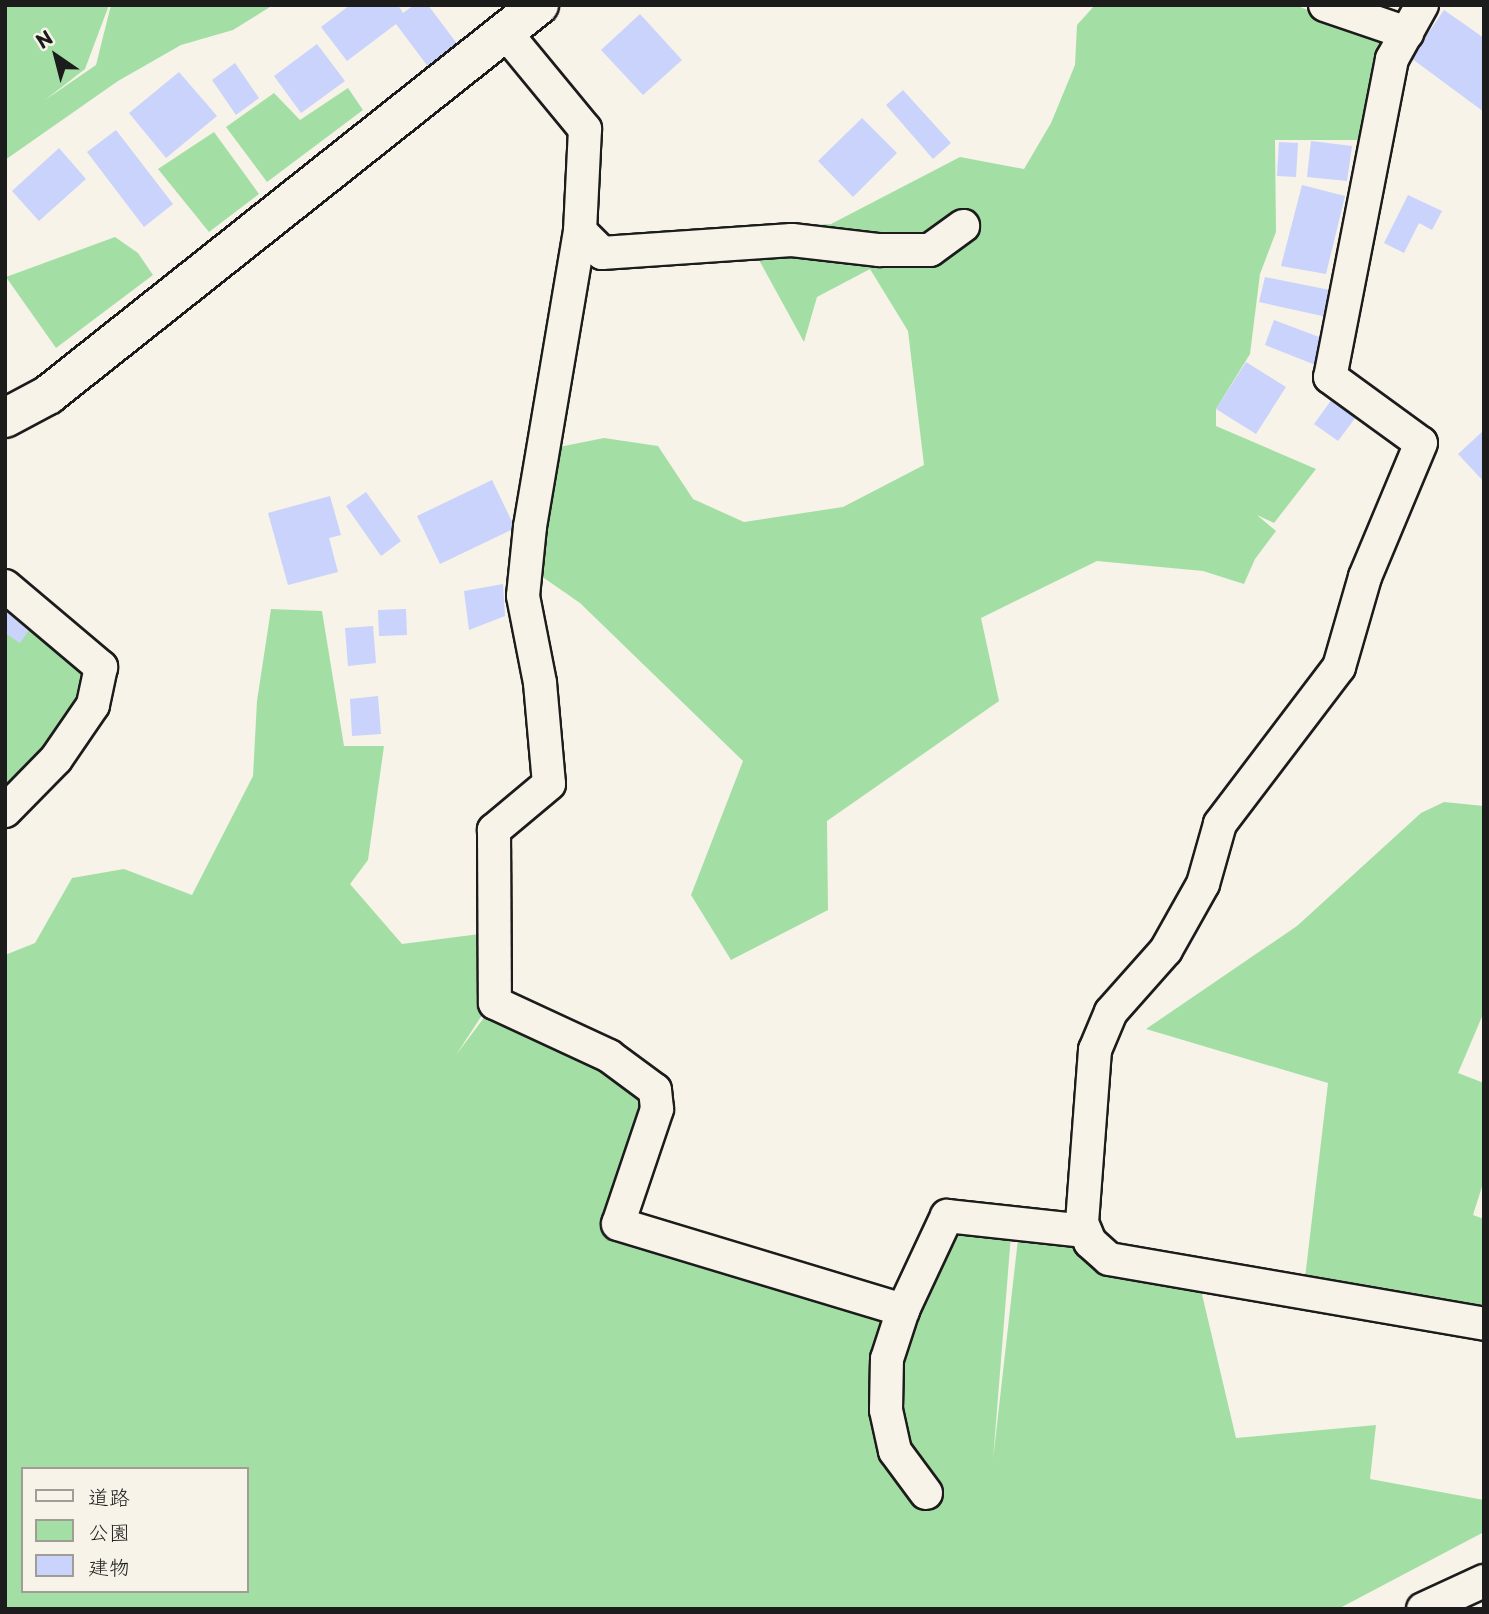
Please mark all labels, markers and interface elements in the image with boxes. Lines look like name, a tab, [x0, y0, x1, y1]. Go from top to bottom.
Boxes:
north arrow	[21, 21, 91, 91]
text: N	[30, 23, 58, 55]
legend	[21, 1467, 248, 1593]
text: 道路	[88, 1480, 130, 1512]
text: 公園	[88, 1515, 130, 1547]
text: 建物	[88, 1550, 130, 1582]

